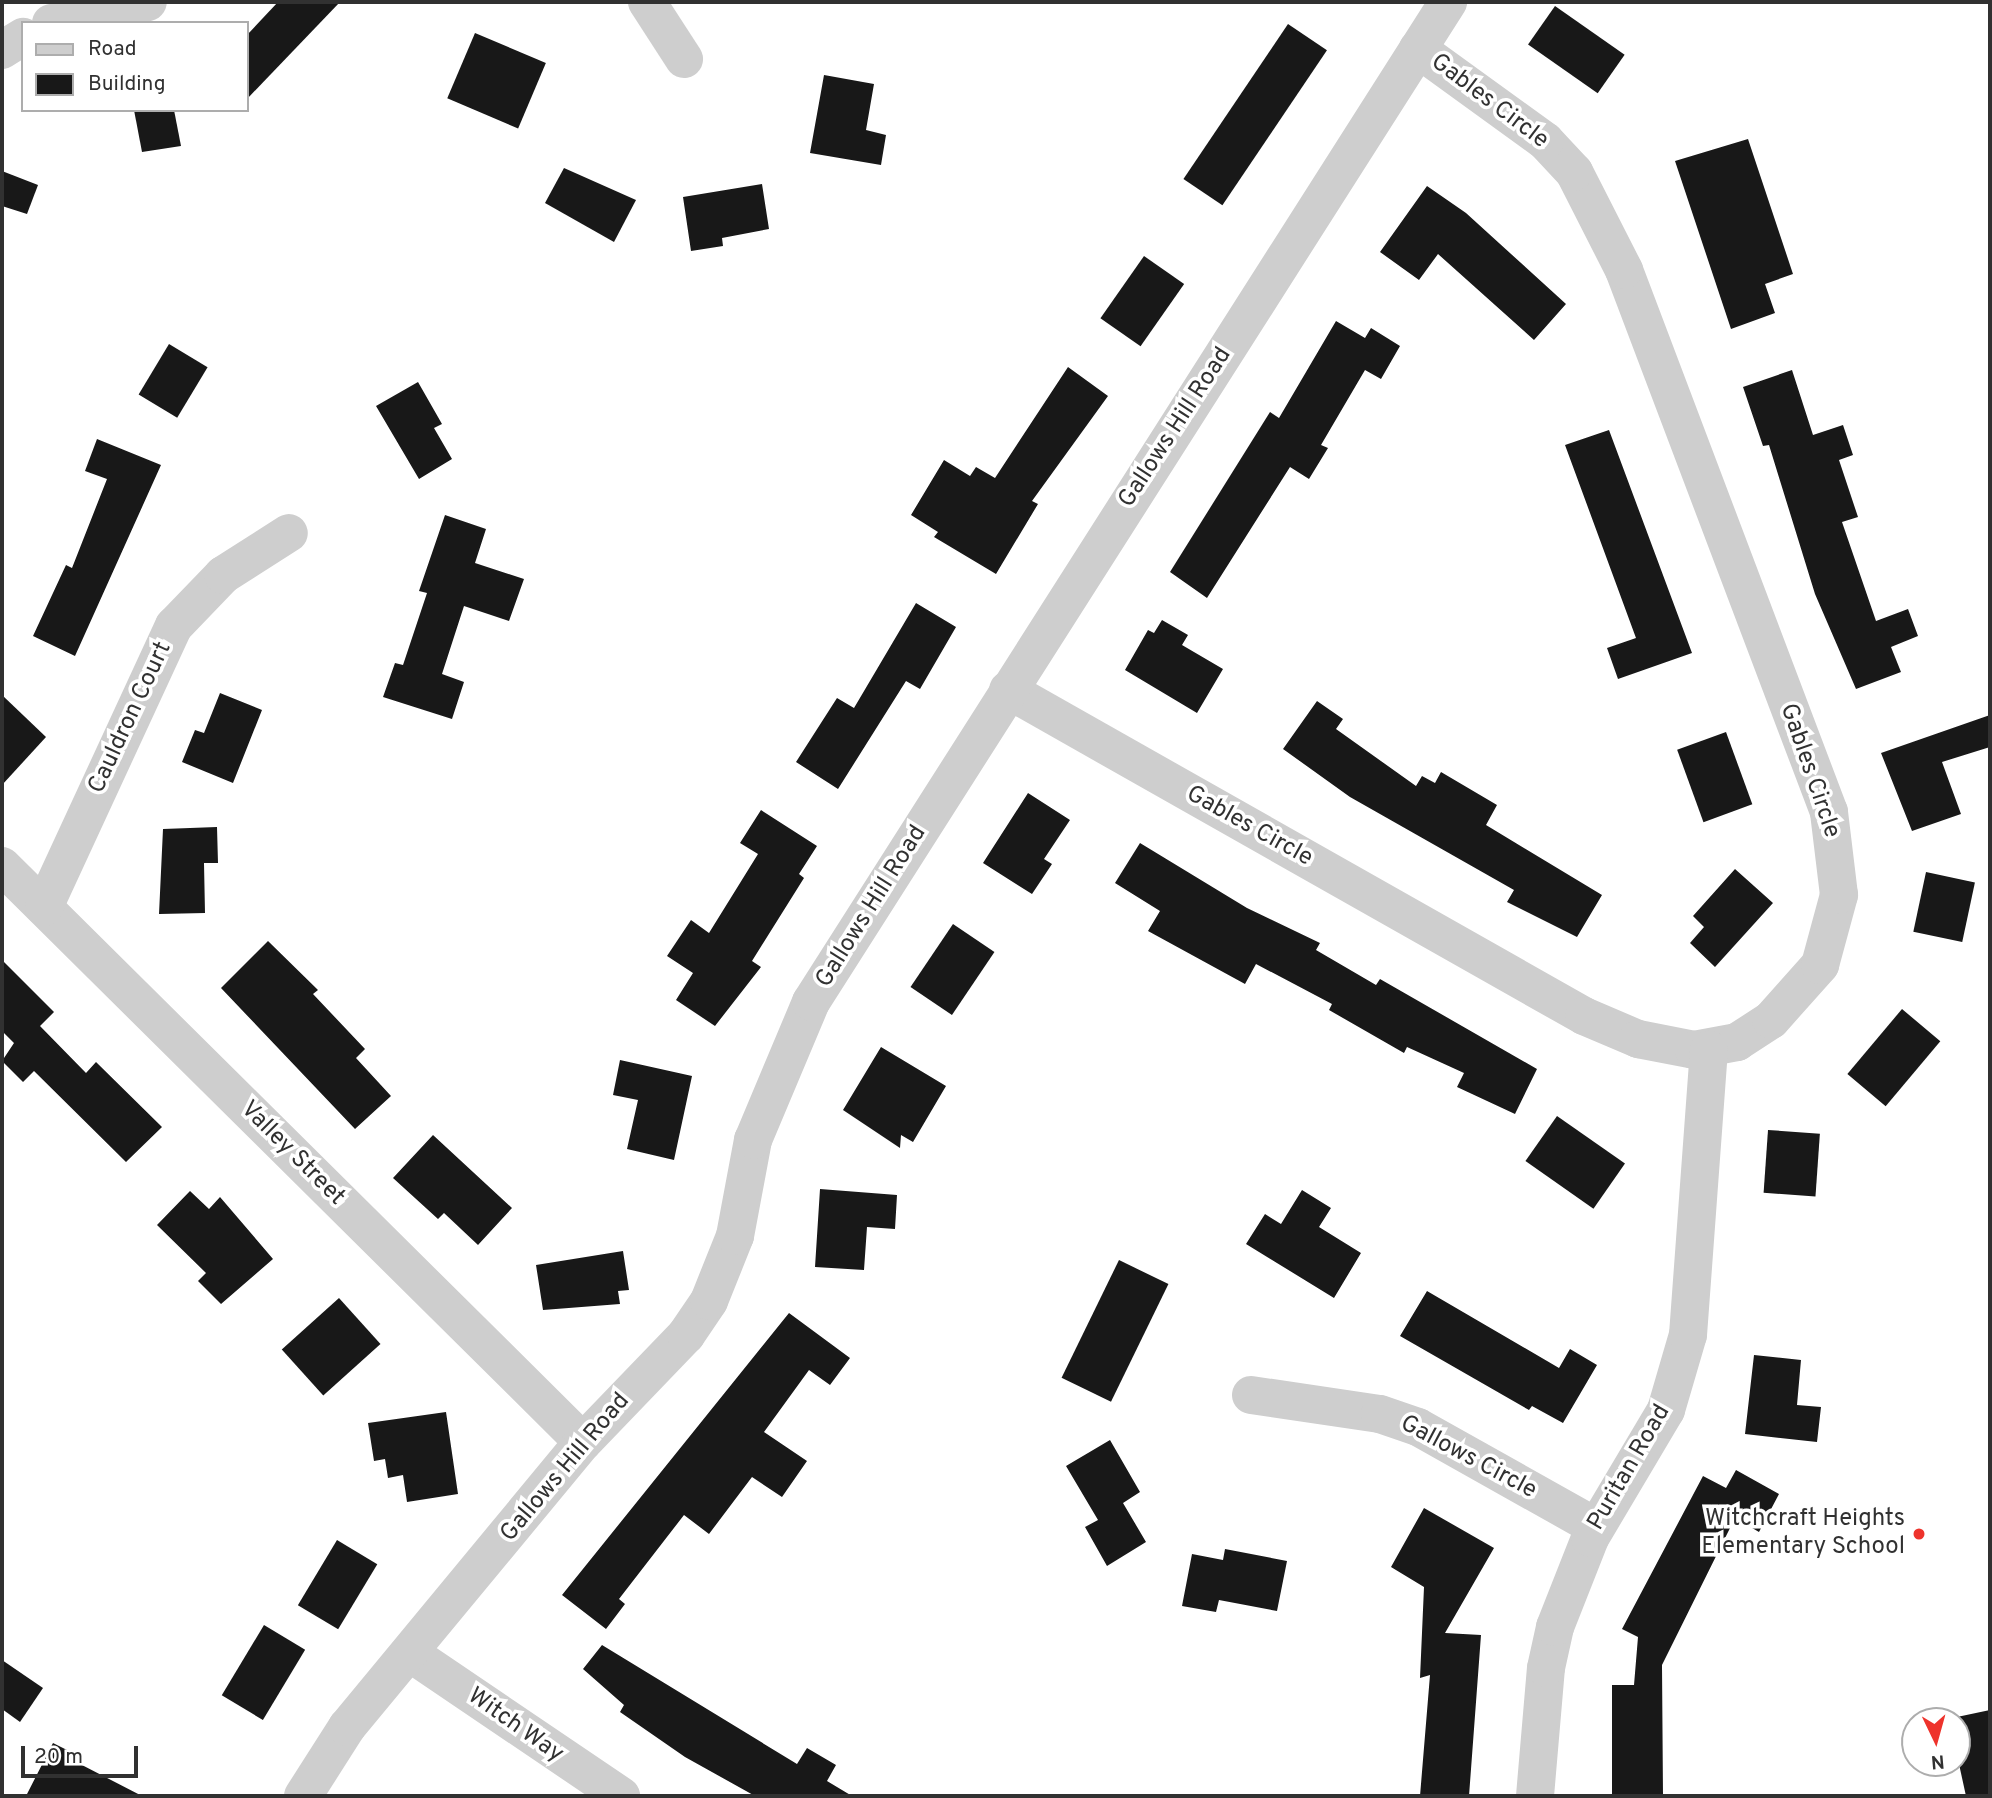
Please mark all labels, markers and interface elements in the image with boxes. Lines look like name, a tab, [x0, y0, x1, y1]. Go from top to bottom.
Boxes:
legend	[21, 21, 248, 112]
text: Road	[88, 36, 137, 63]
street label: Gables Circle	[1424, 48, 1554, 156]
text: Building	[88, 71, 166, 98]
street label: Gallows Hill Road	[1113, 342, 1239, 514]
street label: Cauldron Court	[83, 638, 179, 798]
street label: Gables Circle	[1773, 700, 1845, 842]
street label: Gables Circle	[1181, 780, 1317, 874]
street label: Gallows Hill Road	[811, 821, 933, 993]
street label: Valley Street	[234, 1096, 350, 1212]
street label: Gallows Hill Road	[495, 1388, 637, 1548]
street label: Puritan Road	[1582, 1400, 1678, 1536]
street label: Gallows Circle	[1395, 1410, 1541, 1506]
place label: Witchcraft Heights Elementary School	[1701, 1506, 1905, 1562]
marker: Witchcraft Heights Elementary School	[1911, 1526, 1927, 1542]
street label: Witch Way	[461, 1682, 569, 1770]
north arrow	[1901, 1707, 1971, 1777]
scale bar	[24, 1731, 142, 1775]
text: 20 m	[34, 1744, 83, 1771]
text: N	[1930, 1748, 1946, 1773]

